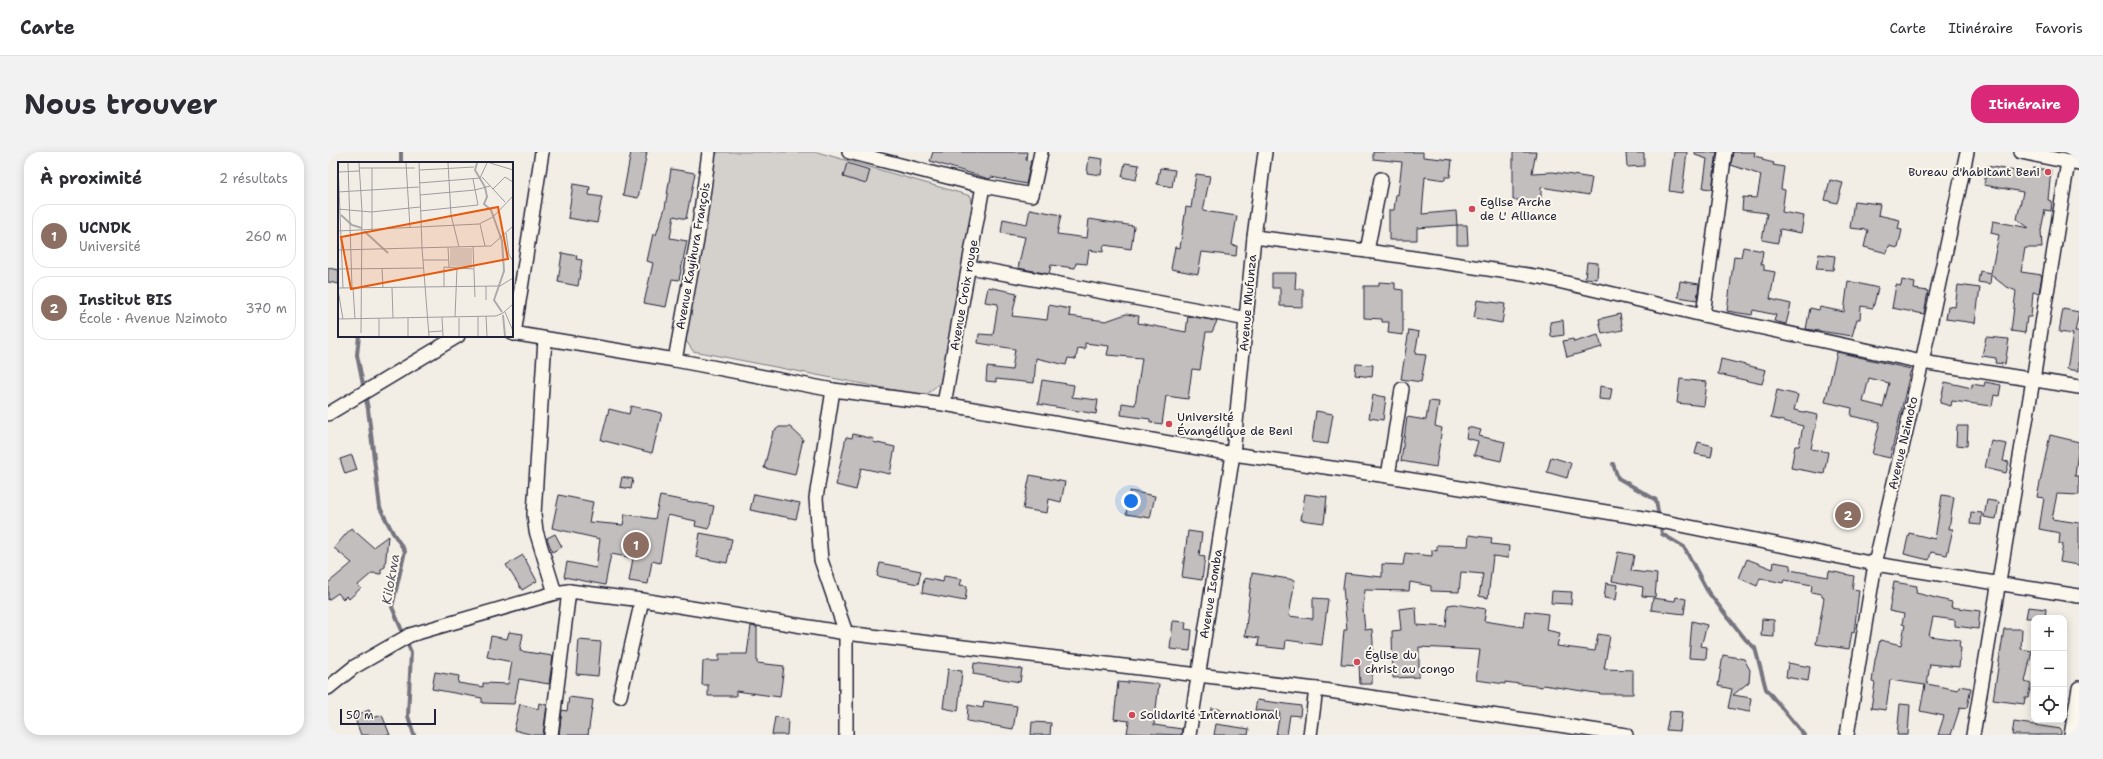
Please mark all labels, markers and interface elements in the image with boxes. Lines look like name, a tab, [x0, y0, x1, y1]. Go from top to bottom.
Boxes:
text: Carte	[20, 15, 75, 40]
text: Carte	[1889, 19, 1926, 37]
text: Itinéraire	[1948, 19, 2013, 37]
text: Favoris	[2035, 19, 2083, 37]
text: Nous trouver	[24, 85, 218, 123]
button: Itinéraire	[1971, 85, 2079, 123]
inset map	[338, 162, 513, 337]
place label: Bureau d'habitant Beni	[1908, 164, 2040, 180]
text: À proximité	[40, 167, 142, 189]
marker: Bureau d'habitant Beni	[2043, 167, 2053, 177]
text: 2 résultats	[219, 170, 288, 187]
street label: Avenue Kayihura François	[672, 181, 714, 331]
place label: Eglise Arche de L' Alliance	[1480, 194, 1557, 224]
marker: Eglise Arche de L' Alliance	[1467, 204, 1477, 214]
text: UCNDK	[79, 218, 131, 238]
text: 1	[51, 228, 57, 245]
text: 260 m	[245, 228, 287, 245]
text: Université	[79, 238, 141, 255]
street label: Avenue Croix rouge	[946, 238, 982, 352]
street label: Avenue Mufunza	[1236, 253, 1260, 352]
text: Institut BIS	[79, 290, 172, 310]
text: 2	[49, 300, 59, 317]
text: 370 m	[245, 300, 287, 317]
text: École · Avenue Nzimoto	[79, 310, 227, 327]
street label: Avenue Nzimoto	[1885, 395, 1921, 491]
place label: Université Évangélique de Beni	[1177, 409, 1293, 439]
marker: Université Évangélique de Beni	[1164, 419, 1174, 429]
your location	[1121, 491, 1141, 511]
pin: 2	[1835, 500, 1861, 530]
pin: 1	[623, 530, 649, 560]
street label: Avenue Isomba	[1196, 547, 1226, 640]
water label: Kilokwa	[378, 553, 403, 606]
map controls	[2031, 615, 2067, 723]
button: +	[2031, 615, 2067, 651]
place label: Église du christ au congo	[1365, 647, 1455, 677]
button: −	[2031, 651, 2067, 687]
marker: Église du christ au congo	[1352, 657, 1362, 667]
button: locate	[2031, 687, 2067, 723]
scale bar	[340, 707, 436, 726]
place label: Solidarité International	[1140, 707, 1279, 723]
text: 50 m	[346, 708, 374, 723]
marker: Solidarité International	[1127, 710, 1137, 720]

